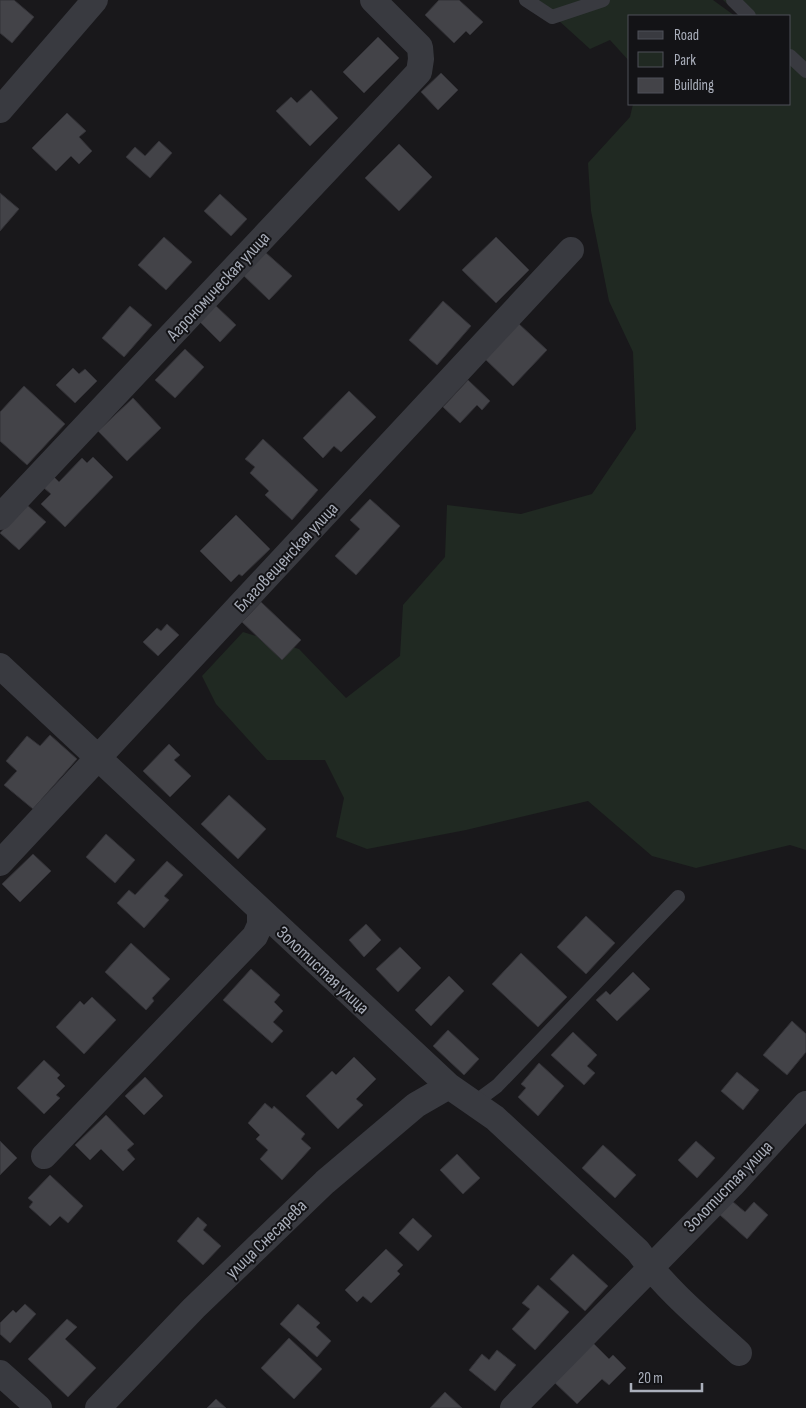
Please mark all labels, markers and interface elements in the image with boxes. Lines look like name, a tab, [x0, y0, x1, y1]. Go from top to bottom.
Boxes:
legend	[628, 15, 791, 105]
text: Road	[674, 26, 699, 45]
text: Park	[674, 51, 696, 70]
text: Building	[674, 76, 714, 95]
street label: Агрономическая улица	[162, 227, 274, 346]
street label: Благовещенская улица	[230, 498, 343, 617]
street label: Золотистая улица	[272, 922, 373, 1019]
street label: Золотистая улица	[680, 1136, 777, 1236]
street label: улица Снесарева	[222, 1195, 311, 1283]
scale bar	[631, 1360, 702, 1392]
text: 20 m	[638, 1369, 663, 1388]

